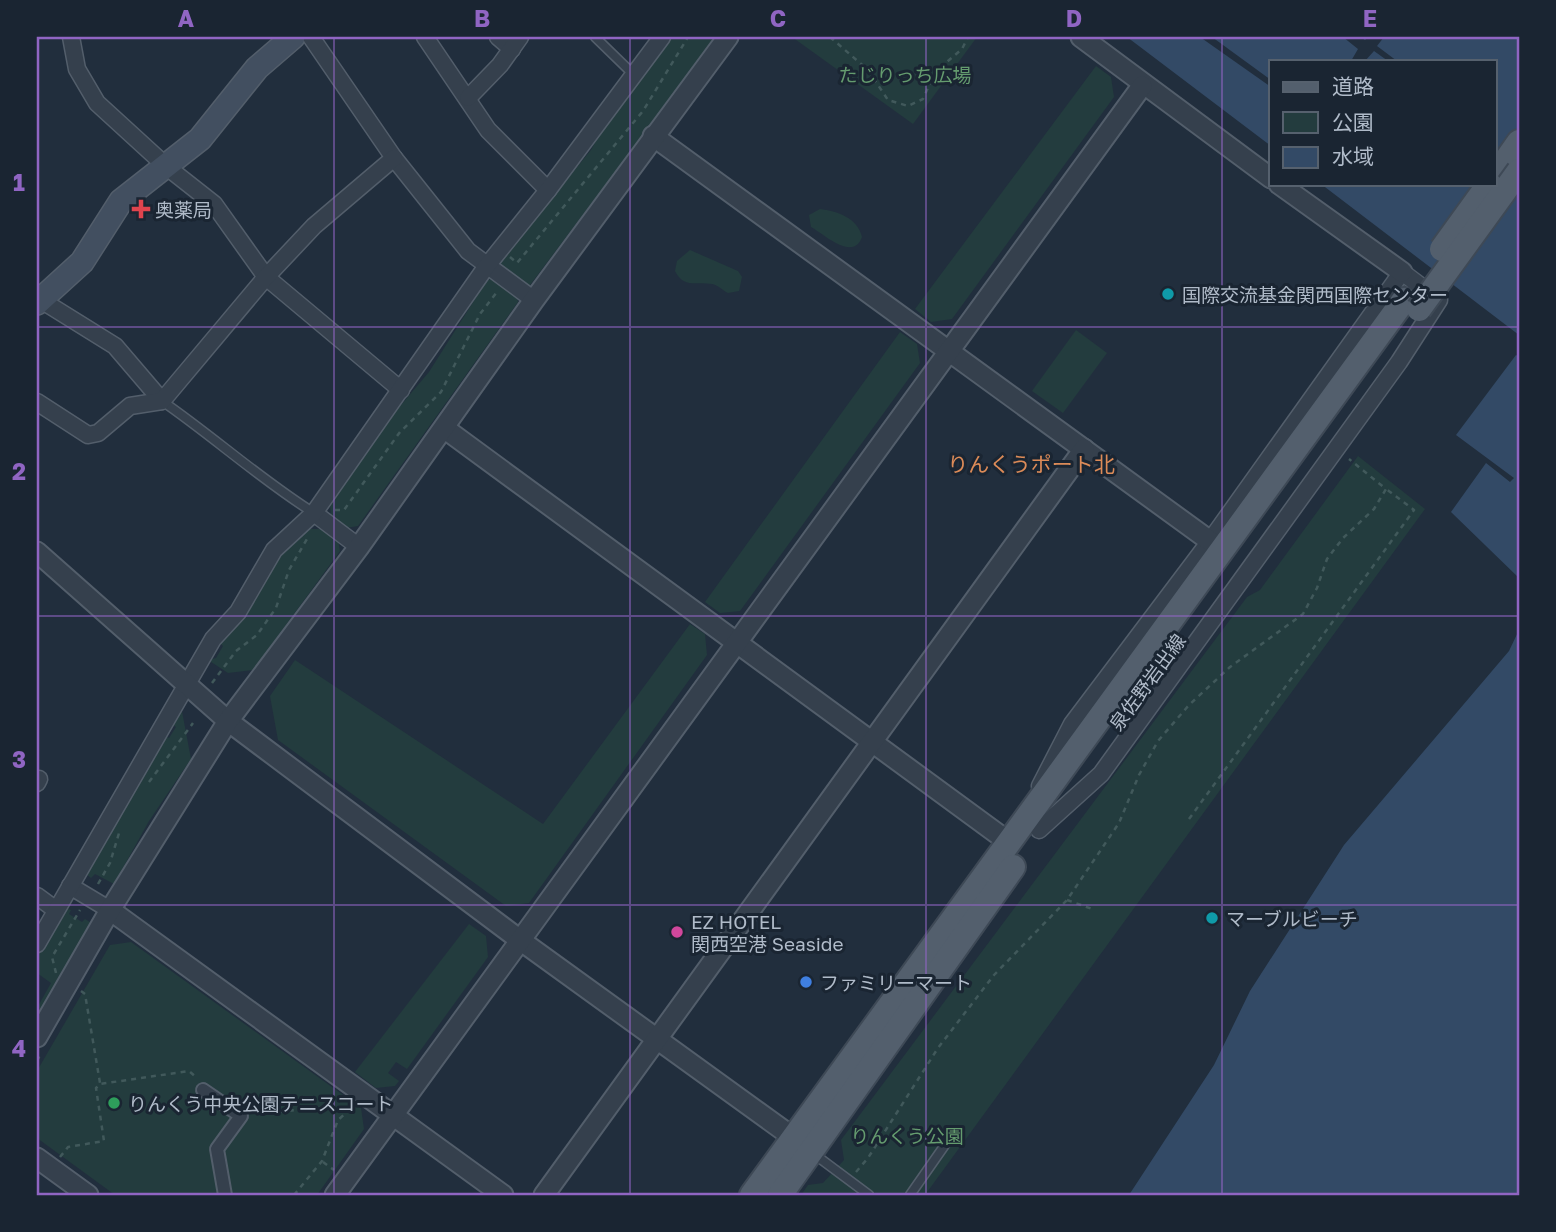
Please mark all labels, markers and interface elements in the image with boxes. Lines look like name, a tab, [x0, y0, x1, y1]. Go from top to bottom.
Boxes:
text: A	[178, 4, 195, 32]
text: B	[474, 4, 490, 32]
text: C	[770, 4, 786, 32]
text: D	[1066, 4, 1082, 32]
text: E	[1363, 4, 1377, 32]
legend	[1269, 60, 1496, 186]
park label: たじりっち広場	[838, 63, 972, 86]
text: 道路	[1332, 73, 1374, 99]
text: 公園	[1332, 109, 1374, 135]
text: 水域	[1332, 143, 1374, 169]
text: 1	[13, 168, 25, 196]
place label: 奥薬局	[155, 198, 212, 221]
marker: 奥薬局	[133, 201, 149, 217]
place label: 国際交流基金関西国際センター	[1182, 283, 1448, 306]
marker: 国際交流基金関西国際センター	[1160, 286, 1176, 302]
district label: りんくうポート北	[947, 451, 1115, 477]
text: 2	[12, 457, 26, 485]
street label: 泉佐野岩出線	[1104, 629, 1190, 735]
text: 3	[12, 745, 26, 773]
place label: マーブルビーチ	[1226, 907, 1358, 930]
place label: EZ HOTEL 関西空港 Seaside	[691, 910, 844, 955]
marker: マーブルビーチ	[1204, 910, 1220, 926]
marker: EZ HOTEL 関西空港 Seaside	[669, 924, 685, 940]
place label: ファミリーマート	[820, 971, 972, 994]
marker: ファミリーマート	[798, 974, 814, 990]
text: 4	[12, 1034, 26, 1062]
place label: りんくう中央公園テニスコート	[128, 1092, 394, 1115]
marker: りんくう中央公園テニスコート	[106, 1095, 122, 1111]
park label: りんくう公園	[850, 1124, 964, 1147]

